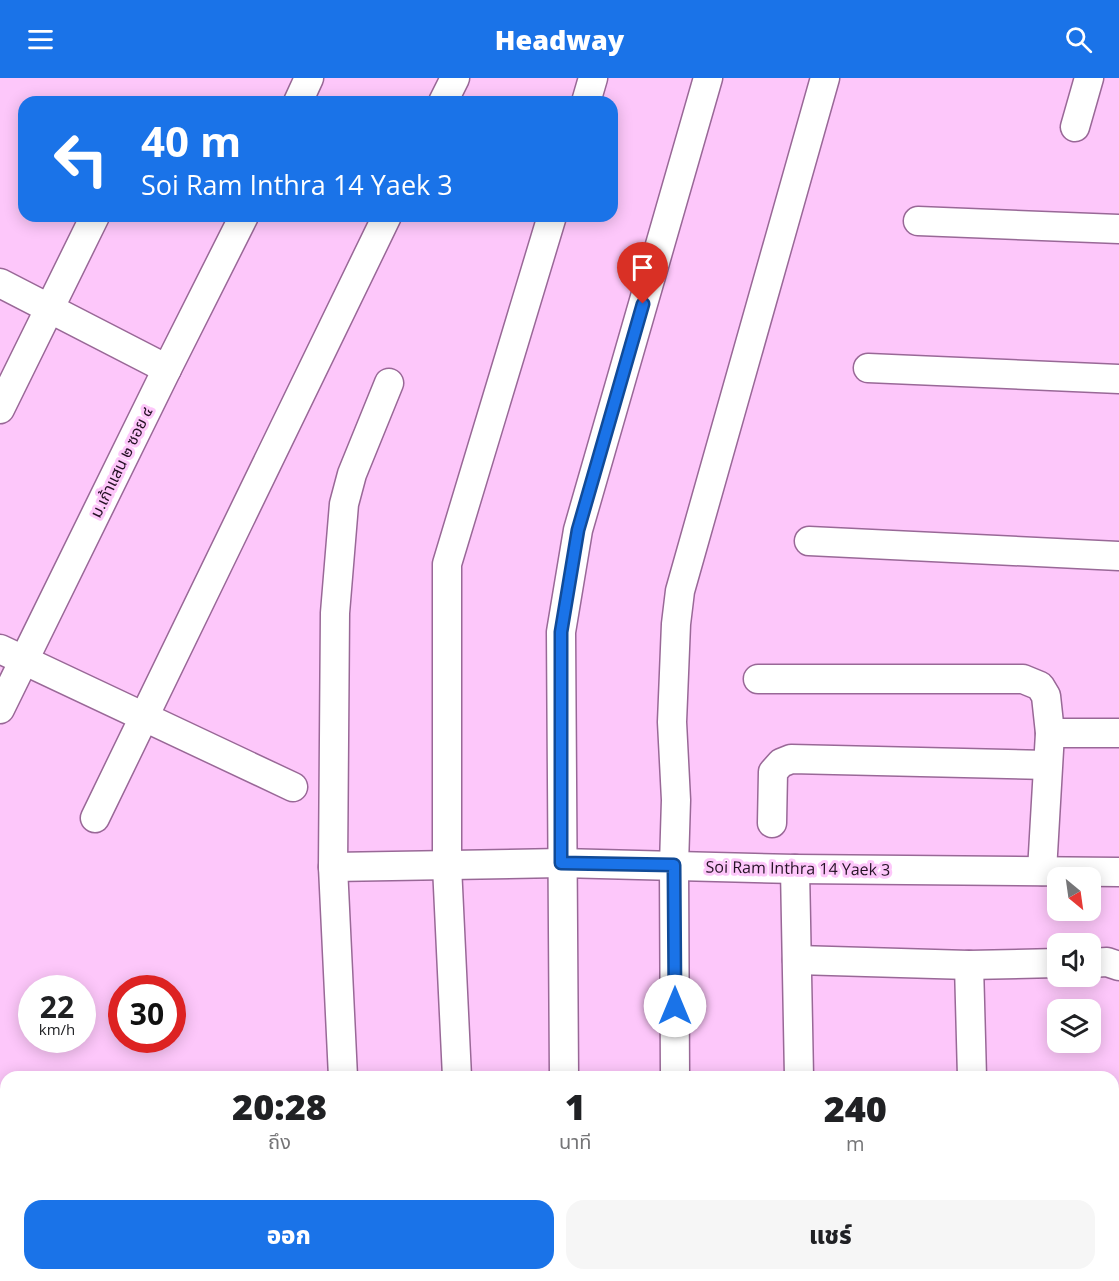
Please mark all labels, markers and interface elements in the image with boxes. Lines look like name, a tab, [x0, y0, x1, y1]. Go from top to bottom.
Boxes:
text: Headway	[495, 21, 624, 58]
icon: menu	[24, 23, 57, 56]
icon: search	[1062, 23, 1095, 56]
text: 40 m	[141, 112, 241, 169]
icon: left	[42, 120, 120, 198]
text: Soi Ram Inthra 14 Yaek 3	[141, 166, 453, 203]
pin	[617, 242, 668, 304]
icon: arrive	[626, 251, 659, 284]
street label: ม.เก้าแสน ๒ ซอย ๔	[85, 403, 157, 521]
street label: Soi Ram Inthra 14 Yaek 3	[705, 855, 891, 881]
north arrow	[1047, 867, 1101, 921]
map controls	[1047, 867, 1101, 1053]
button: sound	[1047, 933, 1101, 987]
position arrow	[643, 974, 707, 1038]
speed limit sign: 30	[108, 975, 186, 1053]
text: 22	[40, 986, 74, 1027]
button: layers	[1047, 999, 1101, 1053]
text: km/h	[39, 1019, 75, 1039]
text: 20:28	[232, 1082, 327, 1131]
text: 1	[565, 1082, 586, 1131]
text: 240	[824, 1084, 887, 1133]
text: ถึง	[268, 1128, 291, 1155]
text: นาที	[559, 1128, 592, 1155]
text: m	[846, 1130, 865, 1157]
button: ออก	[24, 1200, 554, 1269]
button: แชร์	[566, 1200, 1095, 1269]

